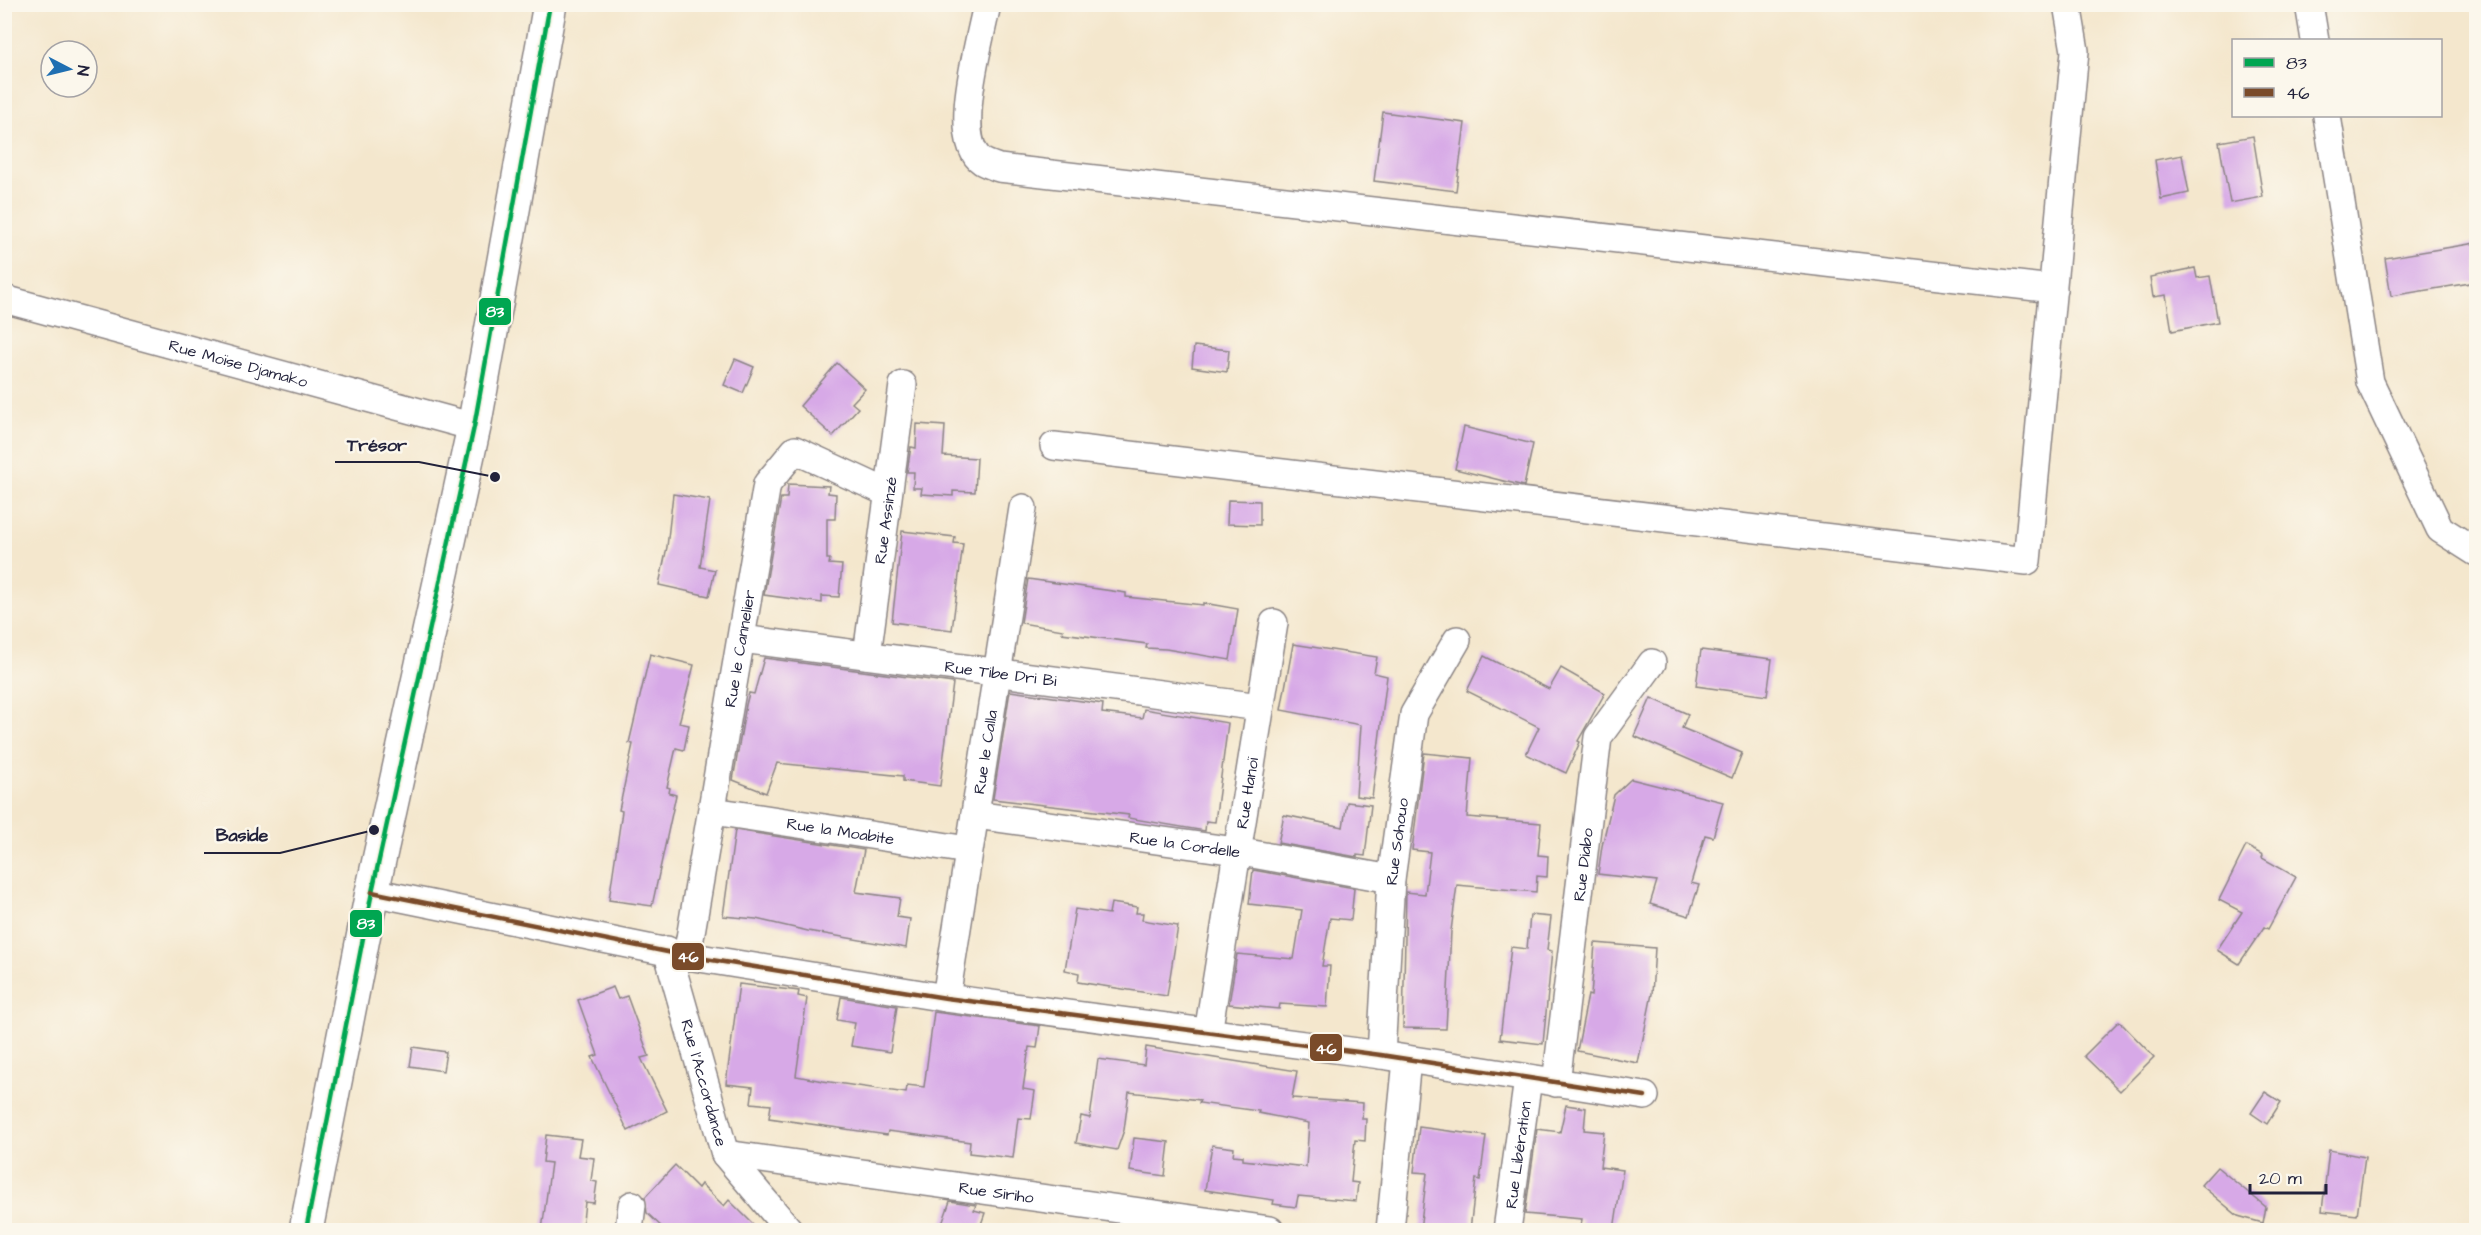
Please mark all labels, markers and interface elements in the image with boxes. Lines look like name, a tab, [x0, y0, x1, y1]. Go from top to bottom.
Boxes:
north arrow	[39, 39, 99, 99]
legend	[2232, 39, 2442, 117]
text: 83	[2286, 51, 2307, 76]
text: N	[71, 64, 94, 77]
text: 46	[2286, 81, 2310, 106]
line badge: 83	[478, 297, 512, 326]
text: 83	[486, 301, 505, 323]
street label: Rue Moïse Djamako	[166, 334, 310, 393]
callout: Trésor	[335, 426, 419, 462]
text: Trésor	[346, 433, 407, 458]
street label: Rue Assinzé	[869, 475, 903, 565]
street label: Rue le Cannelier	[719, 588, 761, 709]
street label: Rue Tibe Dri Bi	[943, 656, 1059, 692]
street label: Rue le Calla	[968, 709, 1003, 796]
street label: Rue Hanoï	[1231, 754, 1264, 830]
street label: Rue Sohouo	[1381, 797, 1414, 886]
street label: Rue la Moabite	[785, 812, 896, 851]
callout: Baside	[204, 817, 280, 853]
text: Baside	[216, 823, 269, 848]
street label: Rue la Cordelle	[1128, 826, 1242, 864]
street label: Rue Diabo	[1568, 827, 1599, 903]
line badge: 83	[349, 909, 383, 938]
text: 83	[357, 913, 376, 935]
line badge: 46	[671, 942, 705, 971]
text: 46	[678, 946, 698, 968]
street label: Rue l'Accordance	[675, 1017, 732, 1149]
line badge: 46	[1309, 1033, 1343, 1062]
text: 46	[1316, 1038, 1336, 1060]
street label: Rue Libération	[1500, 1100, 1537, 1210]
scale bar	[2250, 1157, 2326, 1195]
text: 20 m	[2259, 1166, 2302, 1191]
street label: Rue Siriho	[957, 1177, 1035, 1209]

